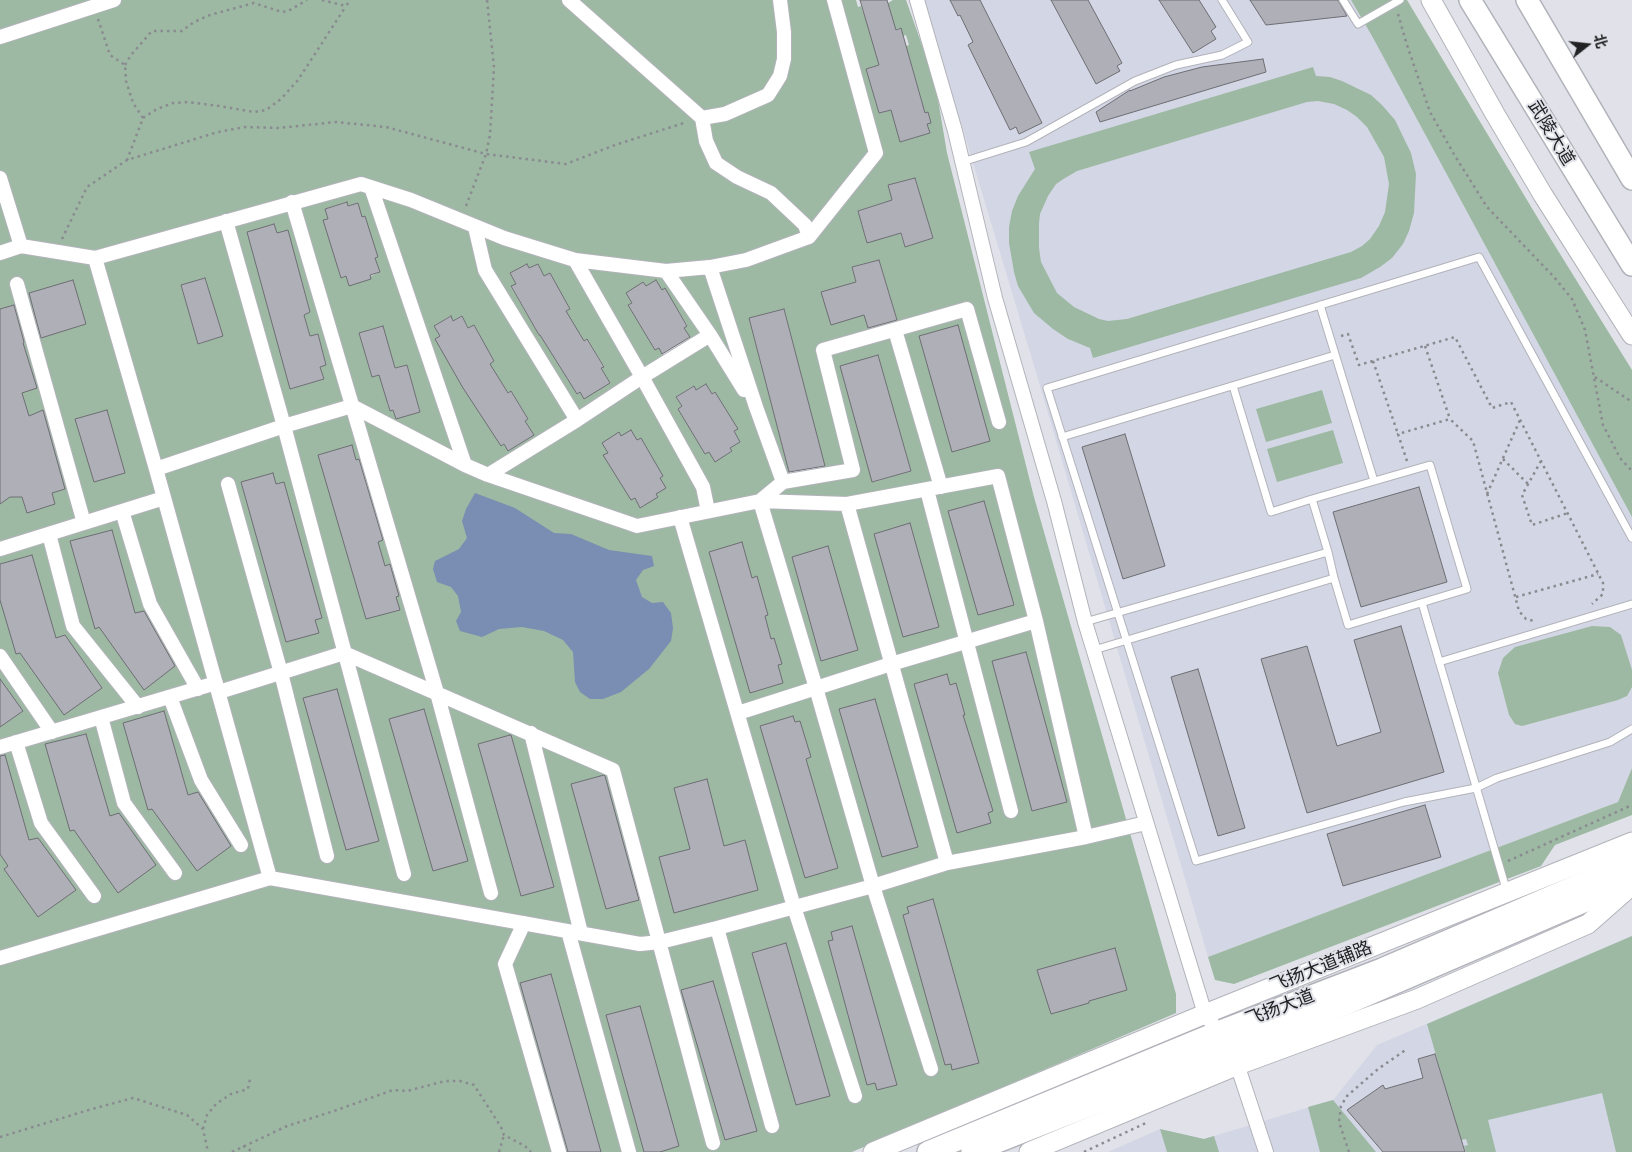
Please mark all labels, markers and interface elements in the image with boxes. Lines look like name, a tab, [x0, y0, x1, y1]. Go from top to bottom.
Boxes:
north arrow	[1562, 20, 1612, 70]
text: 北	[1590, 31, 1613, 50]
street label: 武陵大道	[1523, 97, 1579, 169]
street label: 飞扬大道辅路	[1267, 937, 1375, 997]
street label: 飞扬大道	[1243, 985, 1317, 1031]

